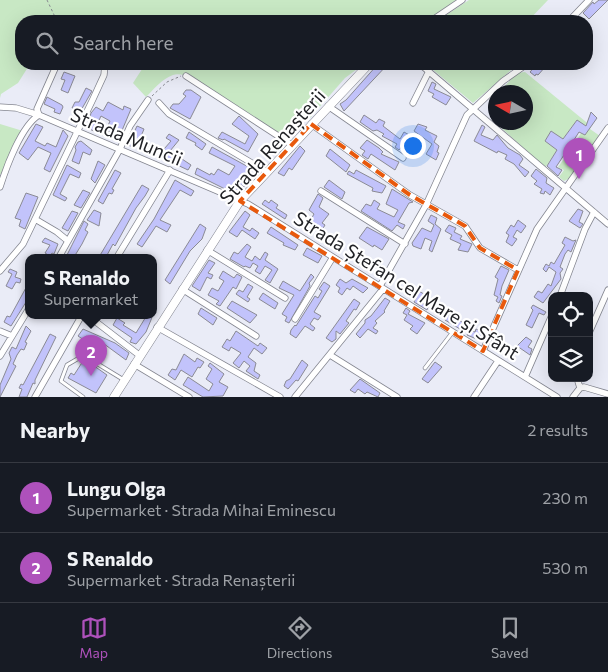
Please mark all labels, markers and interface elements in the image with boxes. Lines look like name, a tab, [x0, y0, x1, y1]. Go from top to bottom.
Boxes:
search box	[15, 15, 593, 70]
icon: search	[33, 29, 61, 57]
text: Search here	[73, 31, 173, 54]
street label: Strada Renașterii	[214, 84, 331, 210]
north arrow	[488, 85, 533, 130]
street label: Strada Muncii	[68, 102, 186, 170]
your location	[400, 133, 426, 159]
pin: 1	[563, 138, 595, 179]
street label: Strada Ștefan cel Mare și Sfânt	[289, 206, 524, 366]
popup	[25, 254, 157, 319]
text: S Renaldo	[44, 266, 130, 289]
text: Supermarket	[44, 289, 138, 308]
map controls	[548, 292, 593, 382]
button: locate	[548, 292, 593, 337]
pin: 2	[75, 335, 107, 376]
button: layers	[548, 337, 593, 382]
text: Nearby	[20, 417, 90, 442]
text: 2 results	[527, 420, 588, 439]
text: Lungu Olga	[67, 477, 166, 500]
text: 1	[32, 488, 40, 507]
text: 230 m	[543, 488, 588, 507]
text: Supermarket · Strada Mihai Eminescu	[67, 500, 336, 519]
text: S Renaldo	[67, 547, 153, 570]
text: 2	[31, 558, 41, 577]
text: 530 m	[542, 558, 588, 577]
text: Supermarket · Strada Renașterii	[67, 570, 295, 589]
tab: Map	[79, 614, 108, 661]
tab: Directions	[267, 614, 332, 661]
tab: Saved	[491, 614, 529, 661]

